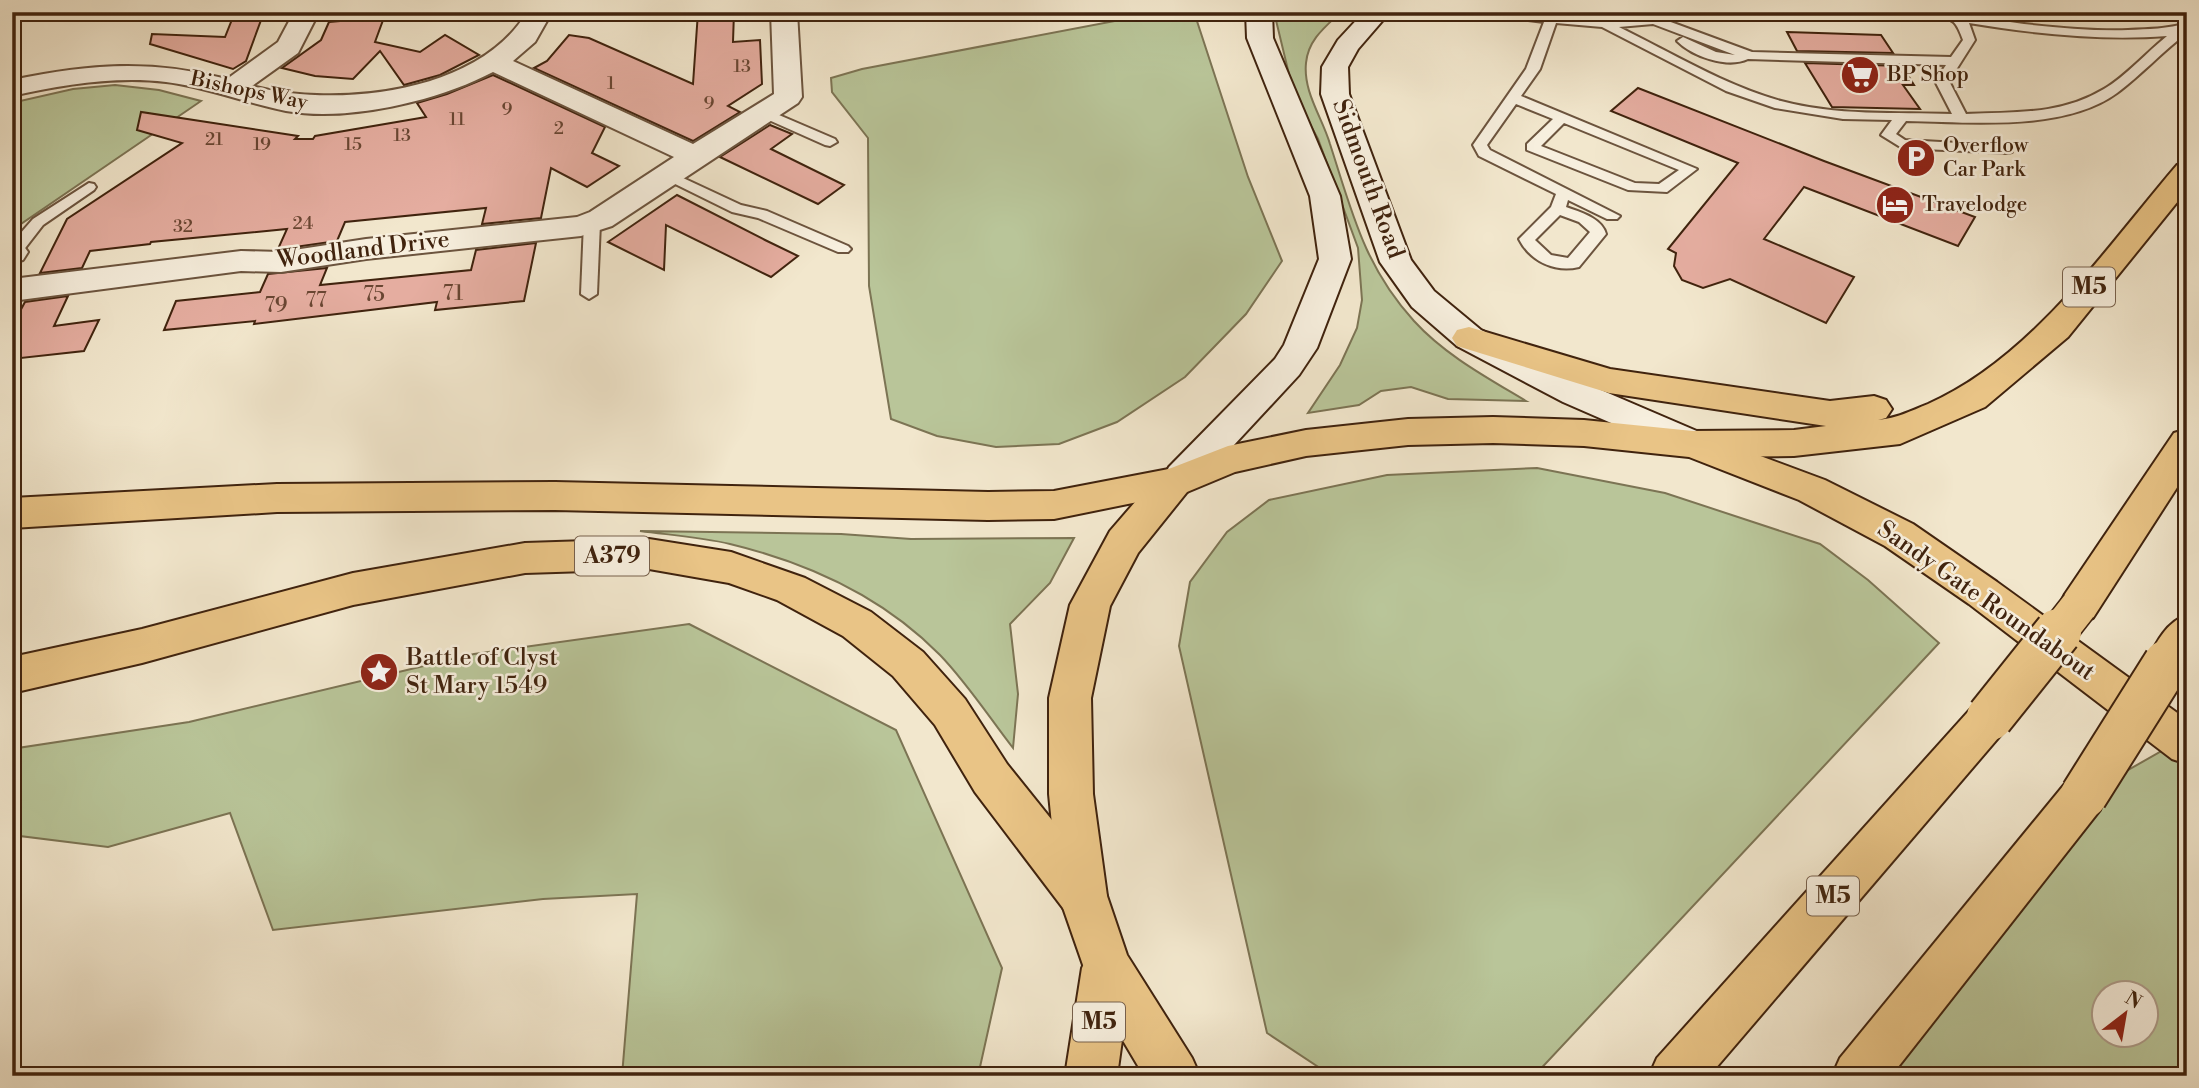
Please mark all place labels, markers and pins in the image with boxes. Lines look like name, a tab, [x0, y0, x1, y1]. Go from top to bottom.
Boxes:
supermarket icon: BP Shop	[1839, 54, 1881, 96]
place label: BP Shop	[1886, 62, 1969, 88]
place label: Overflow Car Park	[1943, 133, 2029, 183]
parking icon: Overflow Car Park	[1895, 137, 1937, 179]
hotel icon: Travelodge	[1874, 184, 1916, 226]
place label: Travelodge	[1922, 192, 2027, 218]
place label: Battle of Clyst St Mary 1549	[405, 643, 558, 701]
place icon: Battle of Clyst St Mary 1549	[358, 651, 400, 693]

